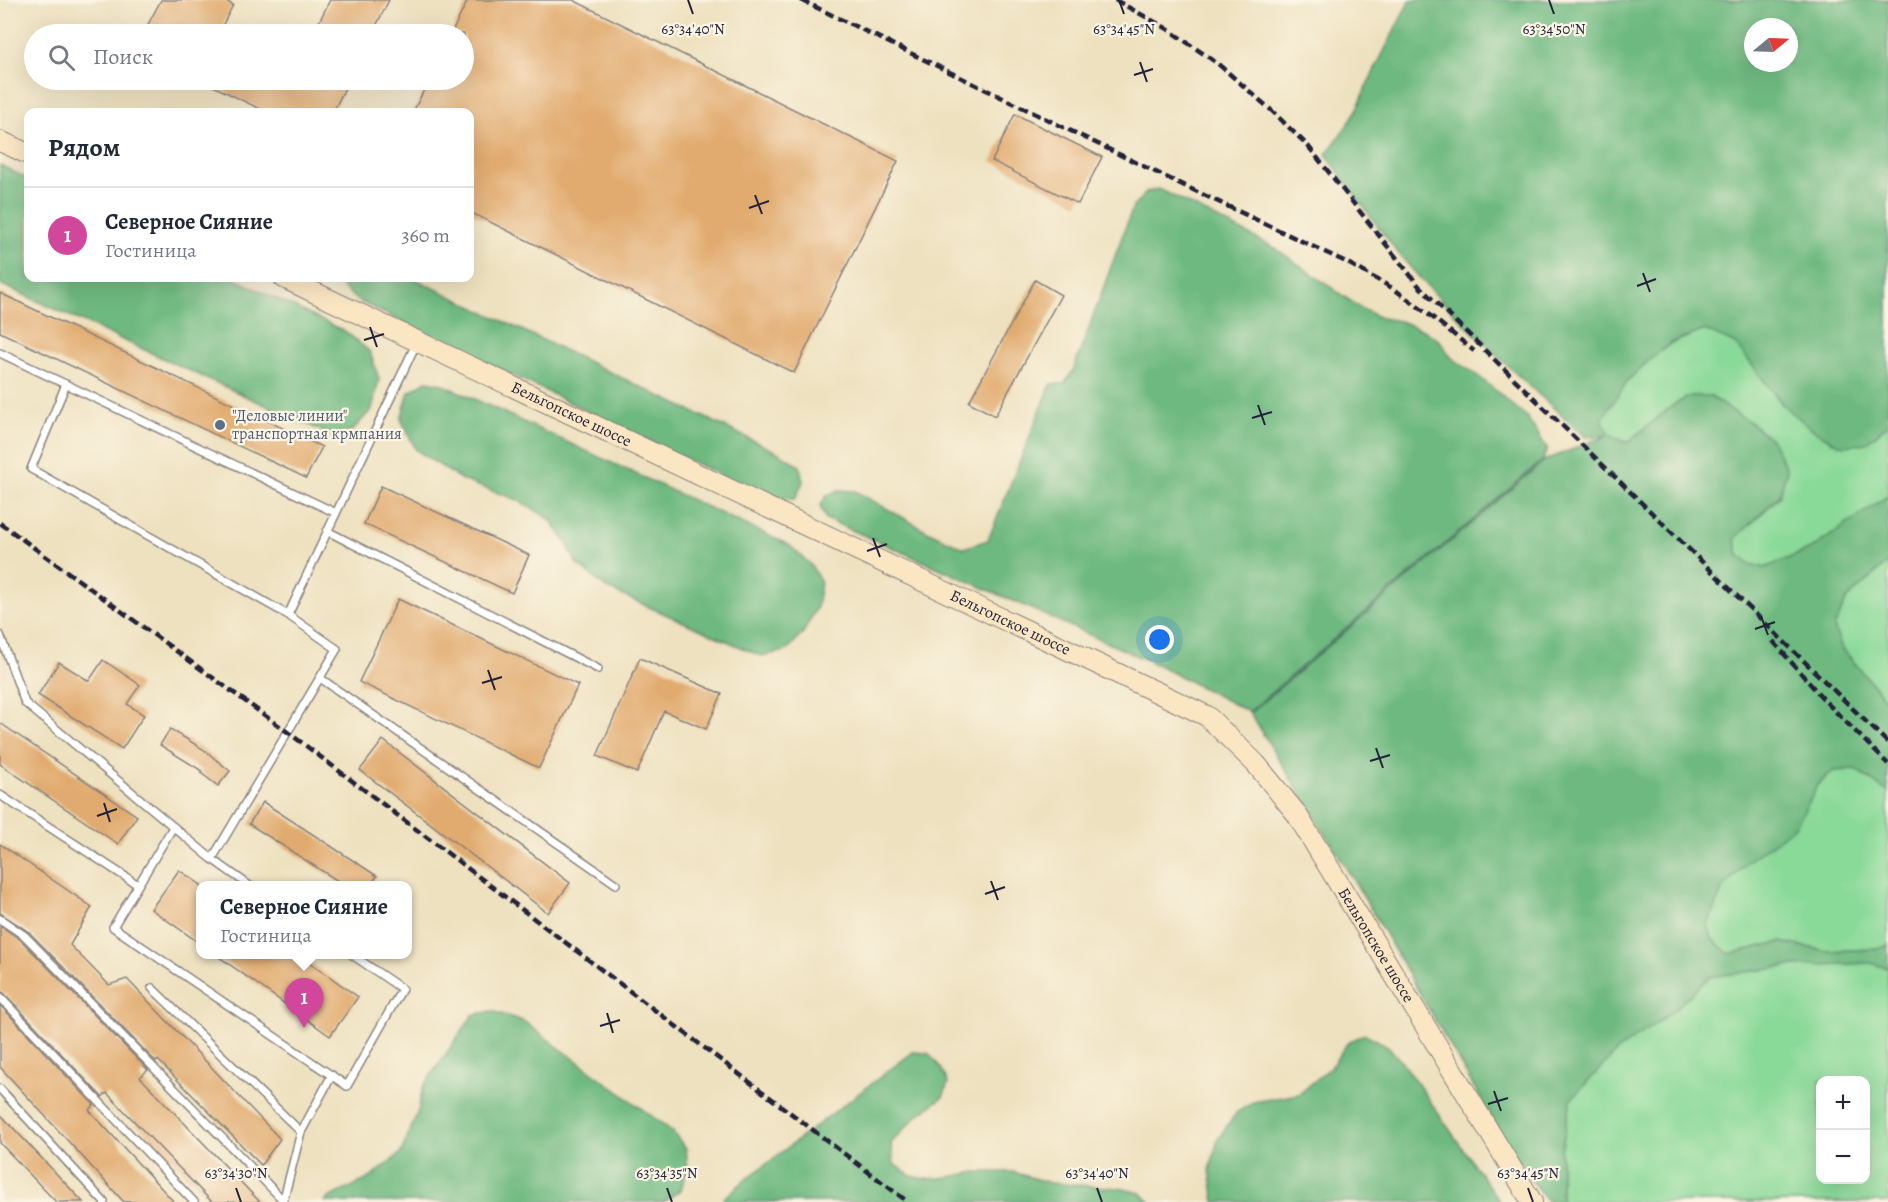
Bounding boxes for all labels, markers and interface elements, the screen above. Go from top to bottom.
north arrow [1744,18,1798,72]
text: 63°34'40"N [661,19,725,39]
text: 63°34'45"N [1093,19,1155,39]
text: 63°34'50"N [1522,19,1586,39]
search box [24,24,474,90]
icon: search [45,41,78,74]
text: Поиск [93,42,153,72]
text: Рядом [48,130,120,165]
text: Северное Сияние [105,207,273,237]
text: 1 [64,222,71,249]
text: 360 m [401,222,450,249]
text: Гостиница [105,237,197,264]
street label: Бельгопское шоссе [507,376,635,452]
place label: "Деловые линии" транспортная крмпания [232,405,402,445]
marker: "Деловые линии" транспортная крмпания [213,418,227,432]
street label: Бельгопское шоссе [946,585,1074,661]
your location [1145,625,1174,654]
popup [196,881,412,959]
street label: Бельгопское шоссе [1333,883,1420,1007]
text: Северное Сияние [220,892,388,922]
text: Гостиница [220,922,312,949]
pin: 1 [284,978,324,1028]
map controls [1816,1076,1870,1184]
button: + [1816,1076,1870,1130]
button: − [1816,1130,1870,1184]
text: 63°34'30"N [205,1163,268,1183]
text: 63°34'35"N [636,1163,698,1183]
text: 63°34'40"N [1065,1163,1129,1183]
text: 63°34'45"N [1497,1163,1559,1183]

